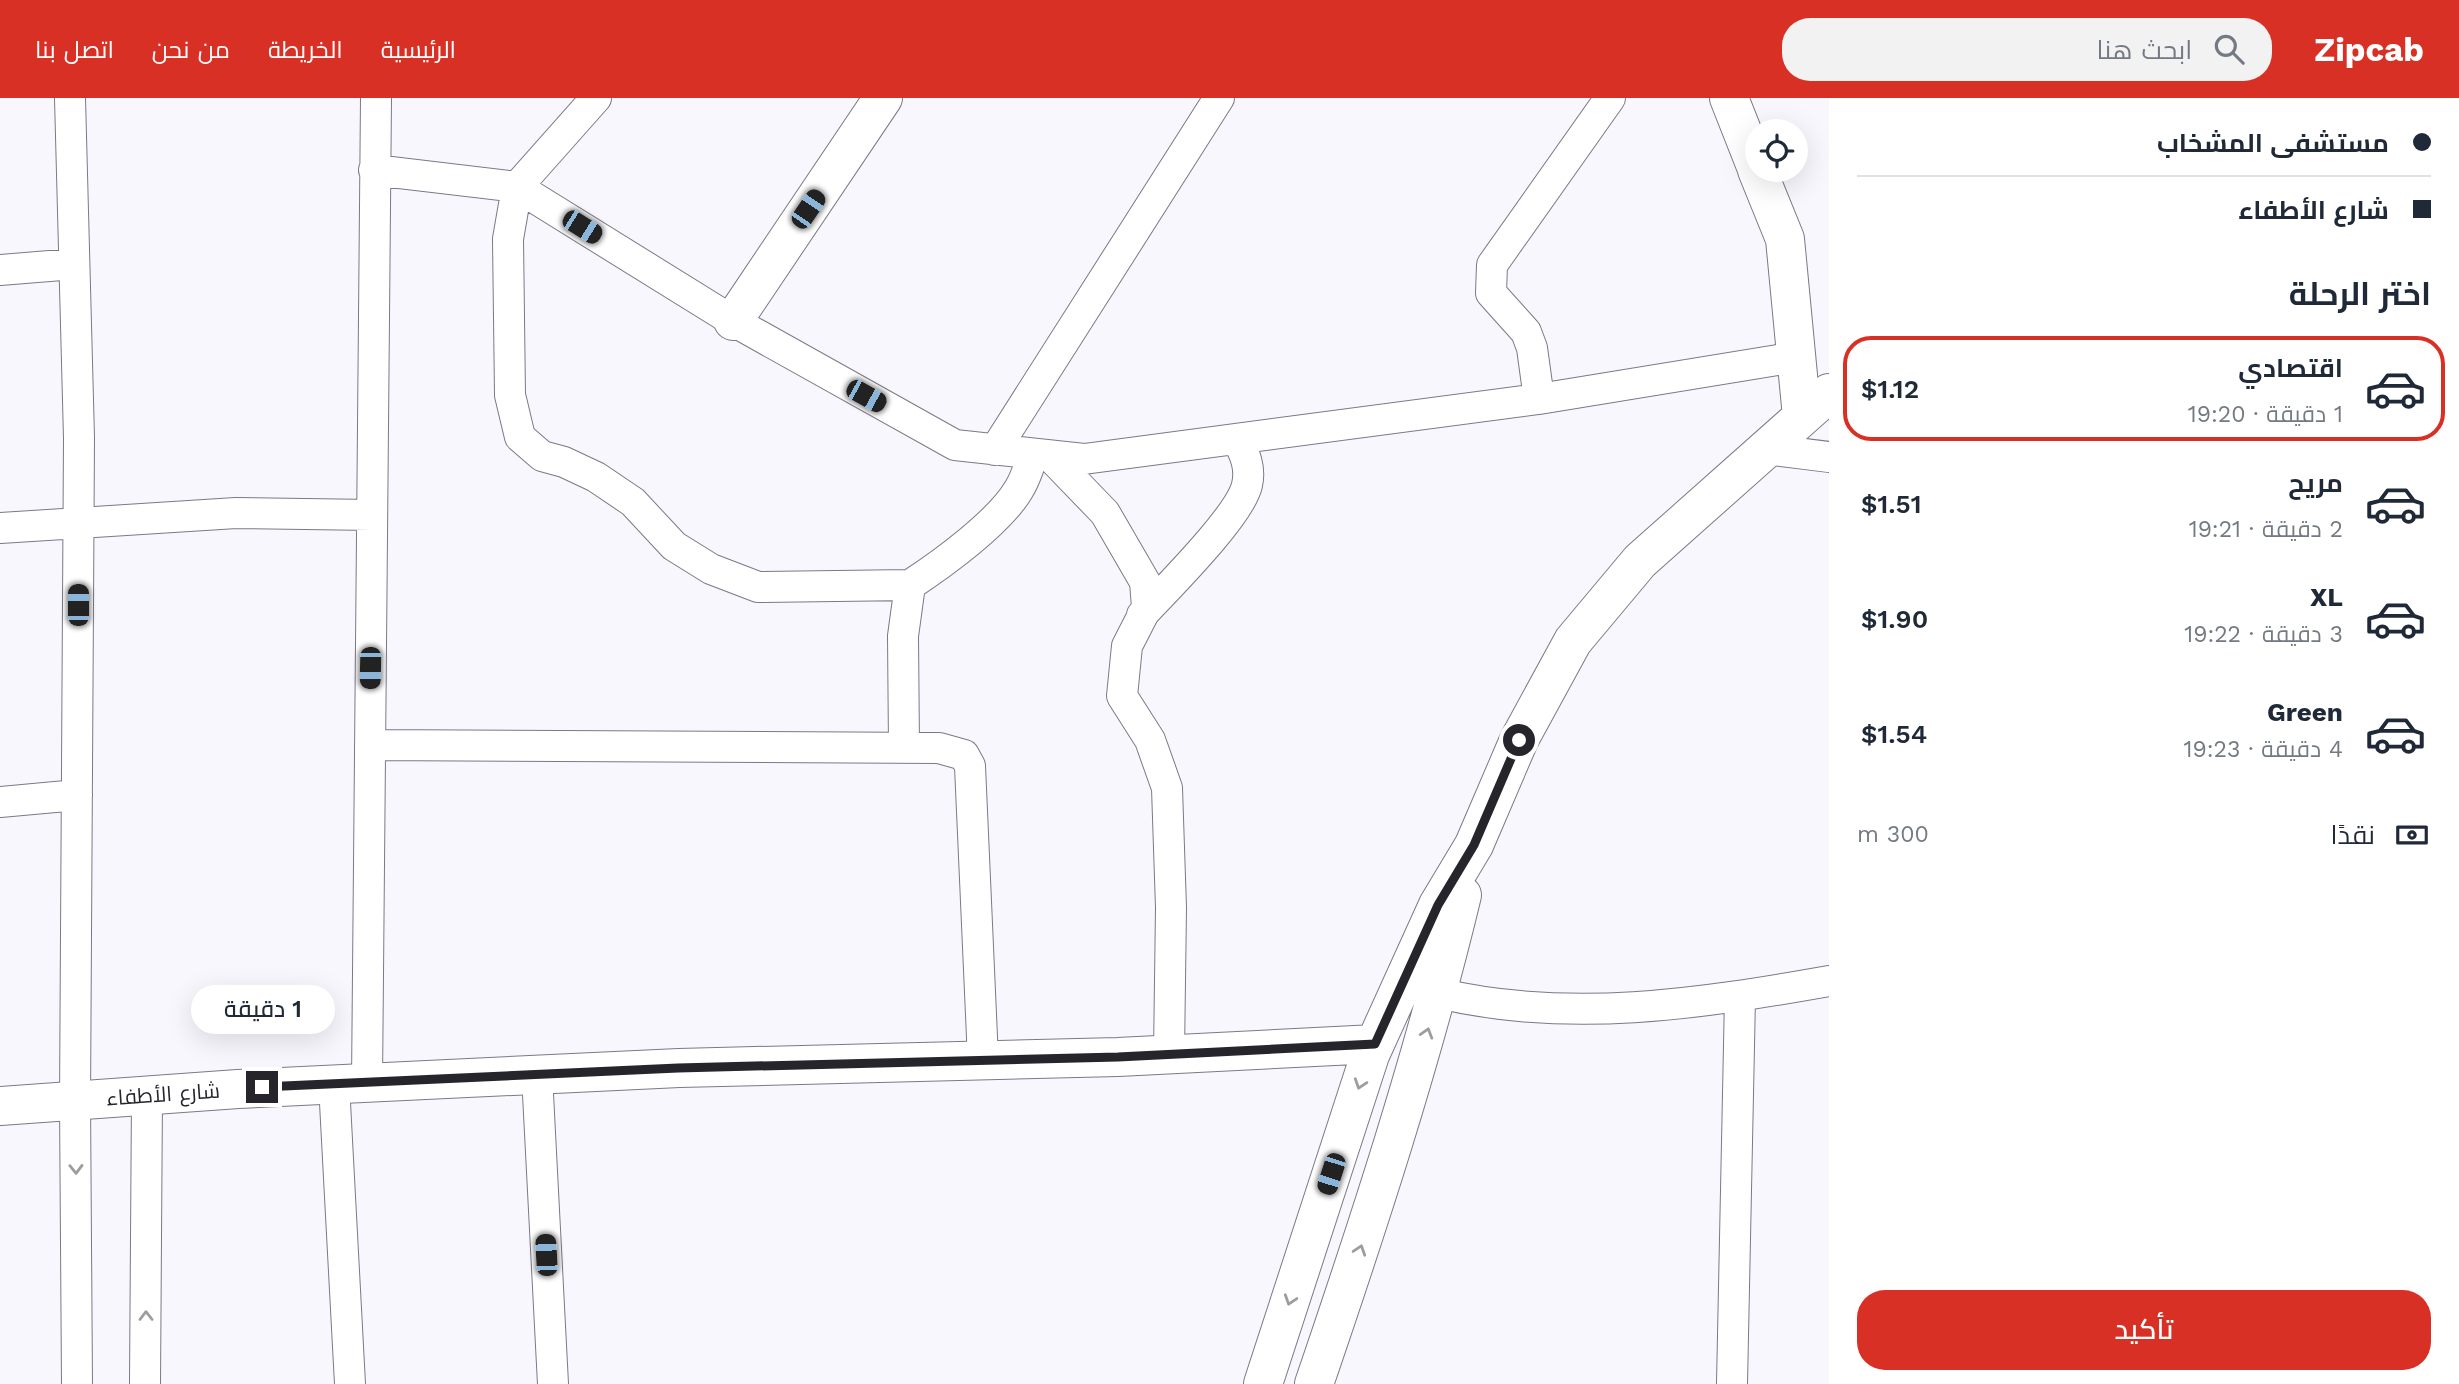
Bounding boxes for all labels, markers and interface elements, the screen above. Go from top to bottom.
search box [1782,18,2272,81]
icon: search [2210,30,2248,68]
text: Zipcab [2314,30,2424,69]
text: ابحث هنا [2097,35,2192,65]
text: اتصل بنا [35,36,114,64]
text: من نحن [152,36,230,64]
text: الخريطة [268,36,343,64]
text: الرئيسية [381,36,456,64]
map controls [1745,119,1808,182]
button: locate [1745,119,1808,182]
text: مستشفى المشخاب [2157,128,2389,158]
car [788,186,829,232]
text: شارع الأطفاء [2238,195,2389,225]
car [559,207,606,247]
text: اختر الرحلة [2289,275,2431,313]
text: اقتصادي [2238,353,2343,383]
icon: car [2364,357,2427,420]
text: $1.12 [1861,374,1919,404]
car [843,377,890,415]
text: 1 دقيقة · 19:20 [2188,401,2343,428]
text: مريح [2288,468,2343,498]
icon: car [2364,472,2427,535]
text: $1.51 [1861,489,1922,519]
text: 2 دقيقة · 19:21 [2189,516,2343,543]
text: XL [2310,582,2343,612]
car [68,584,89,626]
icon: car [2364,587,2427,650]
text: $1.90 [1861,604,1928,634]
text: 3 دقيقة · 19:22 [2184,621,2343,648]
car [360,647,381,689]
text: Green [2267,697,2343,727]
icon: car [2364,702,2427,765]
text: $1.54 [1861,719,1927,749]
route start [1503,724,1535,756]
text: 4 دقيقة · 19:23 [2184,736,2343,763]
icon: cash [2393,816,2431,854]
text: نقدًا [2331,820,2375,850]
text: 300 m [1857,821,1929,848]
callout: 1 دقيقة [190,986,334,1034]
text: 1 دقيقة [224,996,302,1023]
one-way arrow [1419,1027,1434,1039]
route end [246,1071,278,1103]
one-way arrow [1354,1077,1369,1089]
street label: شارع الأطفاء [105,1078,221,1112]
car [1315,1151,1348,1197]
one-way arrow [68,1164,84,1175]
car [535,1233,558,1277]
one-way arrow [1352,1244,1366,1257]
button: تأكيد [1857,1290,2431,1370]
one-way arrow [1284,1294,1299,1306]
one-way arrow [138,1310,154,1321]

